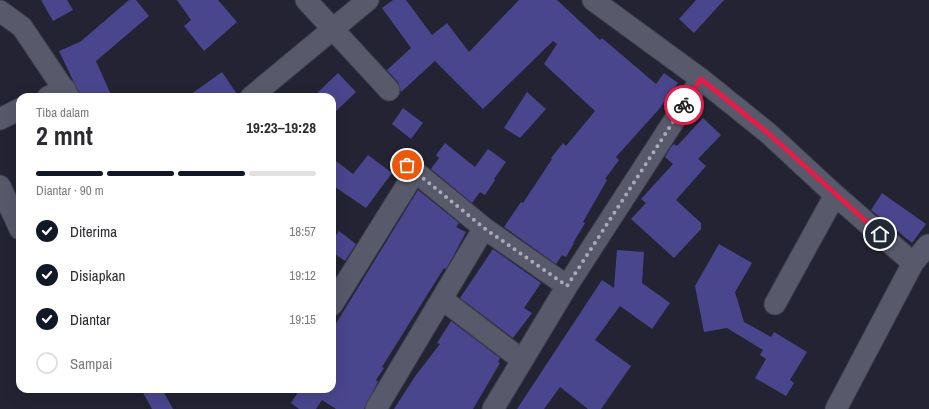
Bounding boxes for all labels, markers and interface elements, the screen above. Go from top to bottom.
courier [664,85,704,125]
icon: bike [673,94,695,116]
text: Tiba dalam [36,104,89,121]
text: 19:23–19:28 [246,117,316,138]
text: 2 mnt [36,118,93,153]
pin [390,148,424,182]
icon: bag [396,154,418,176]
text: Diantar · 90 m [36,182,104,199]
pin [863,217,897,251]
icon: check [36,220,58,242]
text: Diterima [70,221,117,242]
text: 18:57 [289,223,316,240]
icon: home [869,223,891,245]
icon: check [36,264,58,286]
text: Disiapkan [70,265,125,286]
text: 19:12 [289,267,316,284]
icon: check [36,308,58,330]
text: Diantar [70,309,110,330]
text: 19:15 [289,311,316,328]
text: Sampai [70,353,112,374]

